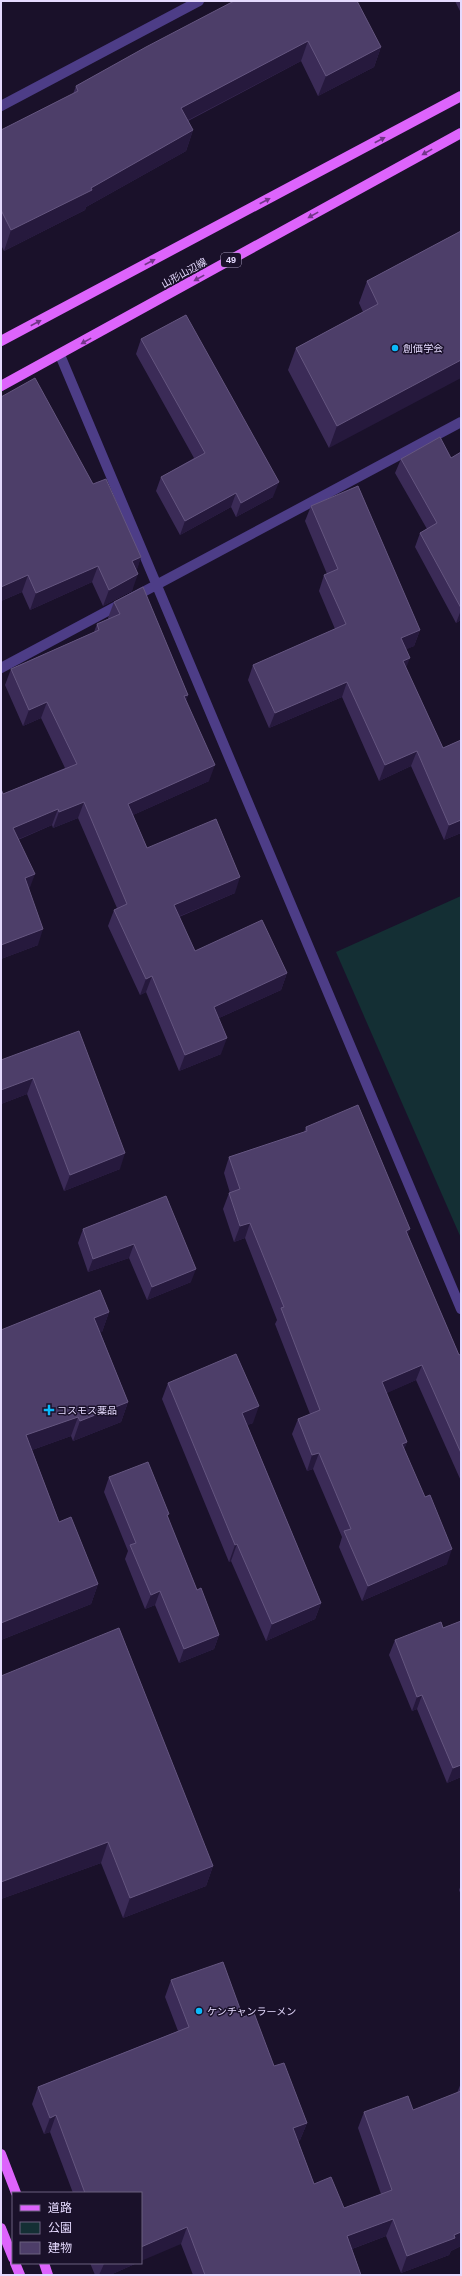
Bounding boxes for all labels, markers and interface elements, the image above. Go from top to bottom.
one-way arrow [374,136,386,143]
one-way arrow [421,149,433,156]
one-way arrow [259,198,271,204]
one-way arrow [307,212,319,219]
road number: 49 [221,253,241,267]
street label: 山形山辺線 [159,256,209,290]
one-way arrow [144,259,156,265]
one-way arrow [193,275,205,281]
one-way arrow [30,320,41,326]
one-way arrow [80,338,91,344]
marker: 創価学会 [390,343,400,353]
place label: 創価学会 [403,343,443,354]
marker: コスモス薬品 [44,1405,54,1415]
place label: コスモス薬品 [57,1405,117,1416]
marker: ケンチャンラーメン [194,2006,204,2016]
place label: ケンチャンラーメン [207,2006,296,2017]
legend [12,2192,142,2264]
text: 道路 [48,2201,72,2215]
text: 公園 [48,2221,72,2235]
text: 建物 [48,2241,72,2255]

